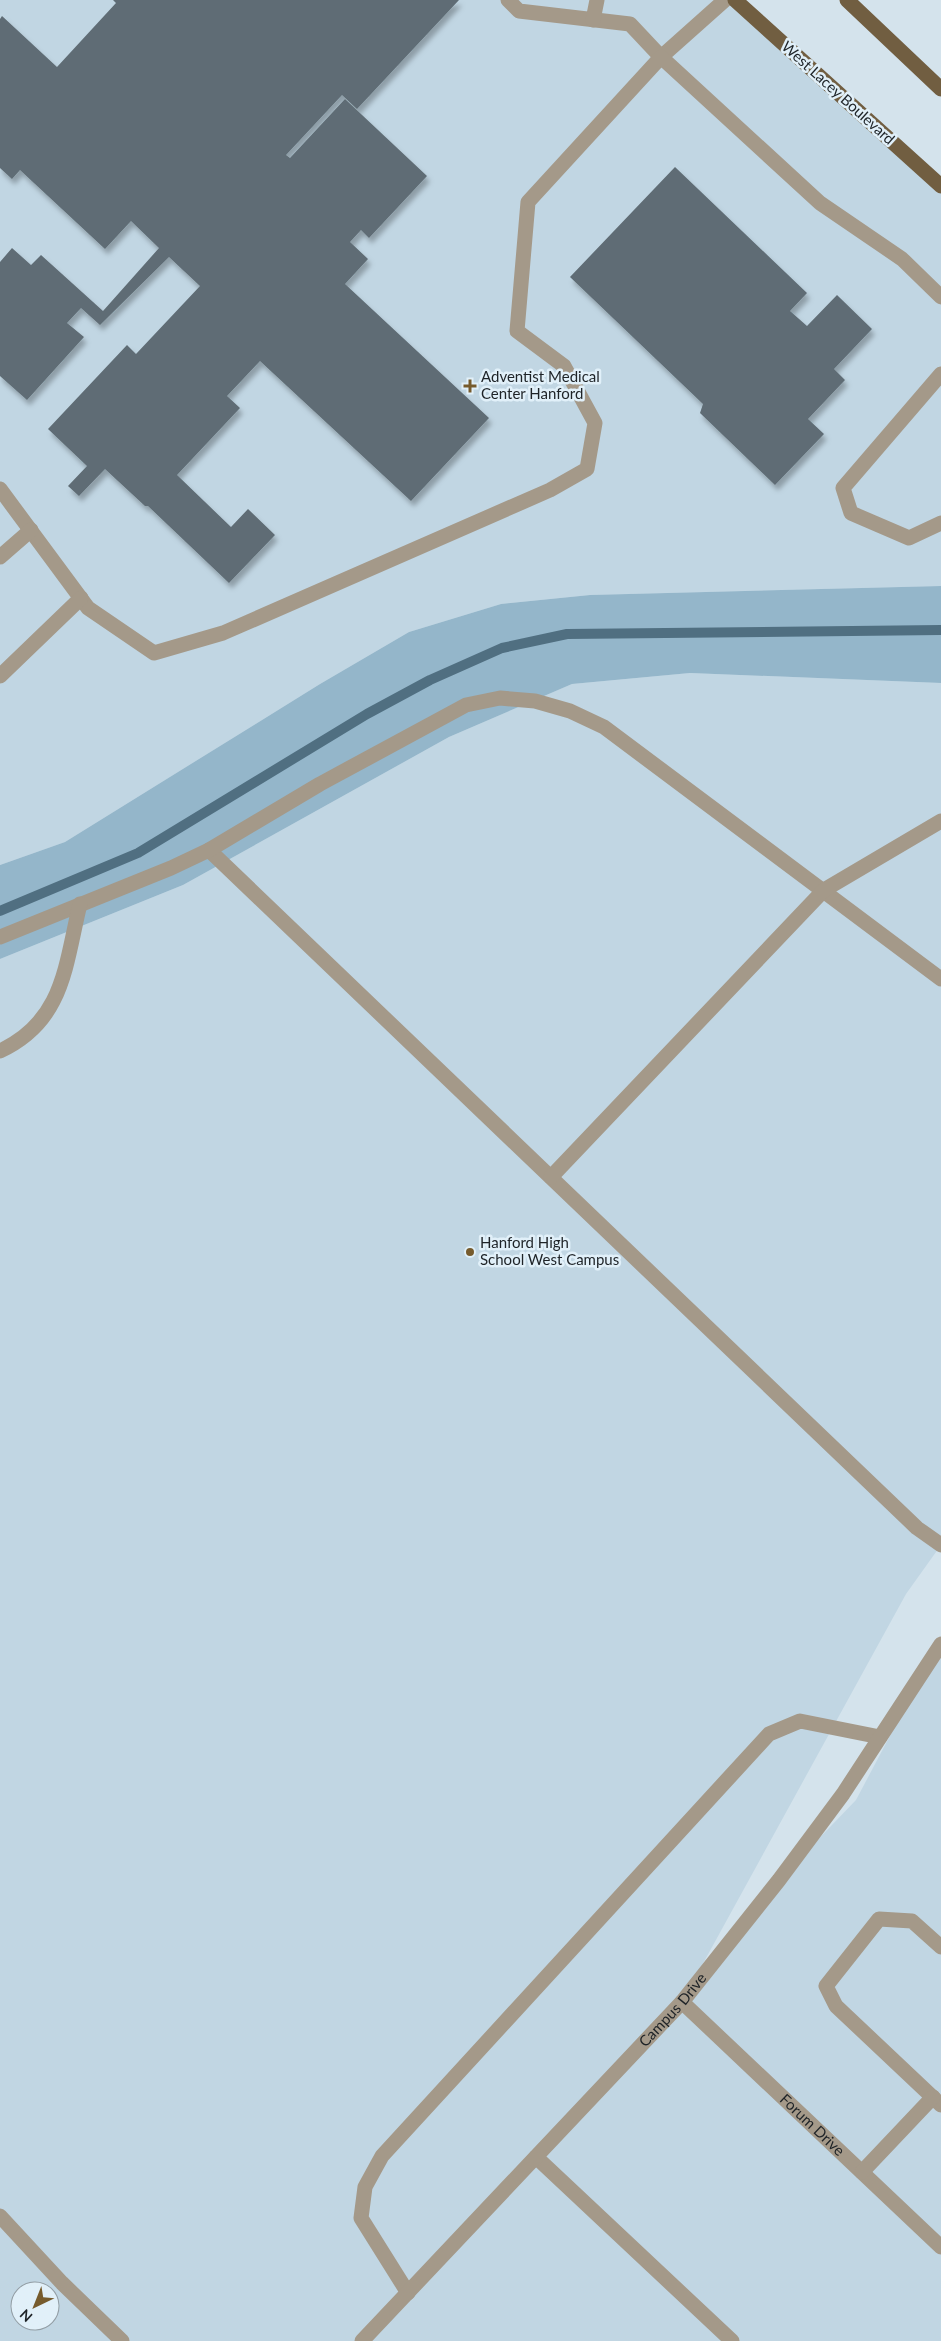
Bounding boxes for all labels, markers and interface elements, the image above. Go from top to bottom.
street label: West Lacey Boulevard [778,37,899,148]
place label: Adventist Medical Center Hanford [481,367,600,402]
marker: Adventist Medical Center Hanford [463,379,477,393]
place label: Hanford High School West Campus [480,1233,619,1268]
marker: Hanford High School West Campus [464,1246,476,1258]
street label: Campus Drive [635,1969,710,2050]
street label: Forum Drive [777,2090,849,2159]
north arrow [10,2281,60,2331]
text: N [16,2306,36,2326]

